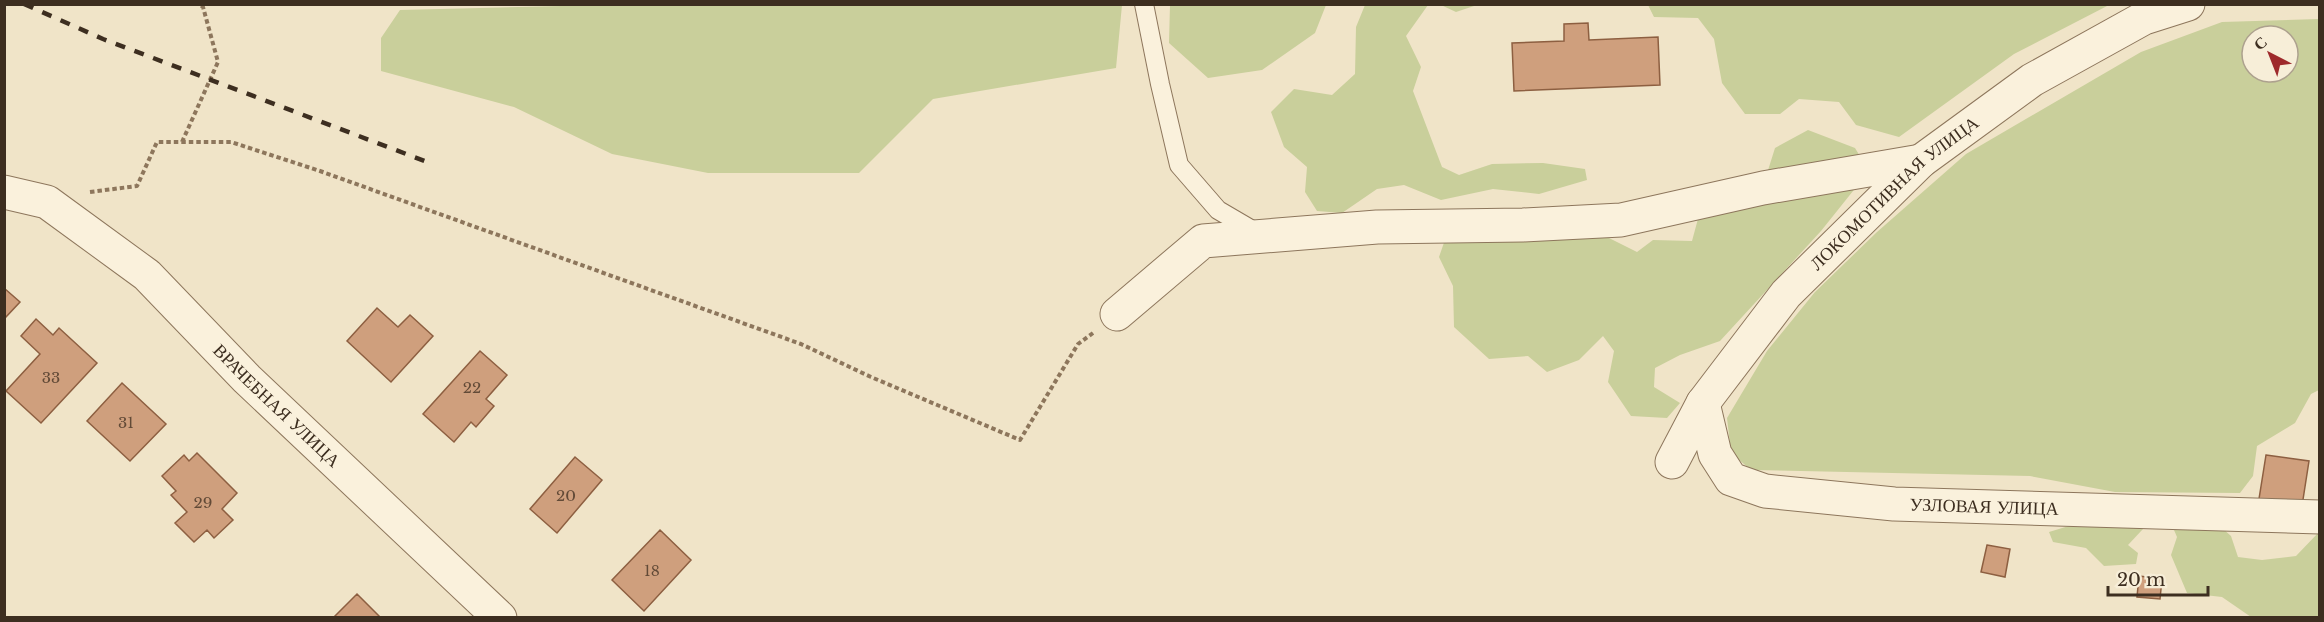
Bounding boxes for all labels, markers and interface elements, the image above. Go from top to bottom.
north arrow [2240,24,2300,84]
text: С [2249,32,2271,54]
street label: ЛОКОМОТИВНАЯ УЛИЦА [1806,112,1983,275]
street label: ВРАЧЕБНАЯ УЛИЦА [208,339,345,472]
house number: 33 [42,368,60,387]
house number: 22 [463,378,481,397]
house number: 31 [118,413,134,432]
house number: 20 [556,486,576,505]
house number: 29 [194,493,212,512]
street label: УЗЛОВАЯ УЛИЦА [1909,493,2059,520]
scale bar [2108,559,2208,597]
house number: 18 [644,561,660,580]
text: 20 m [2117,569,2165,591]

